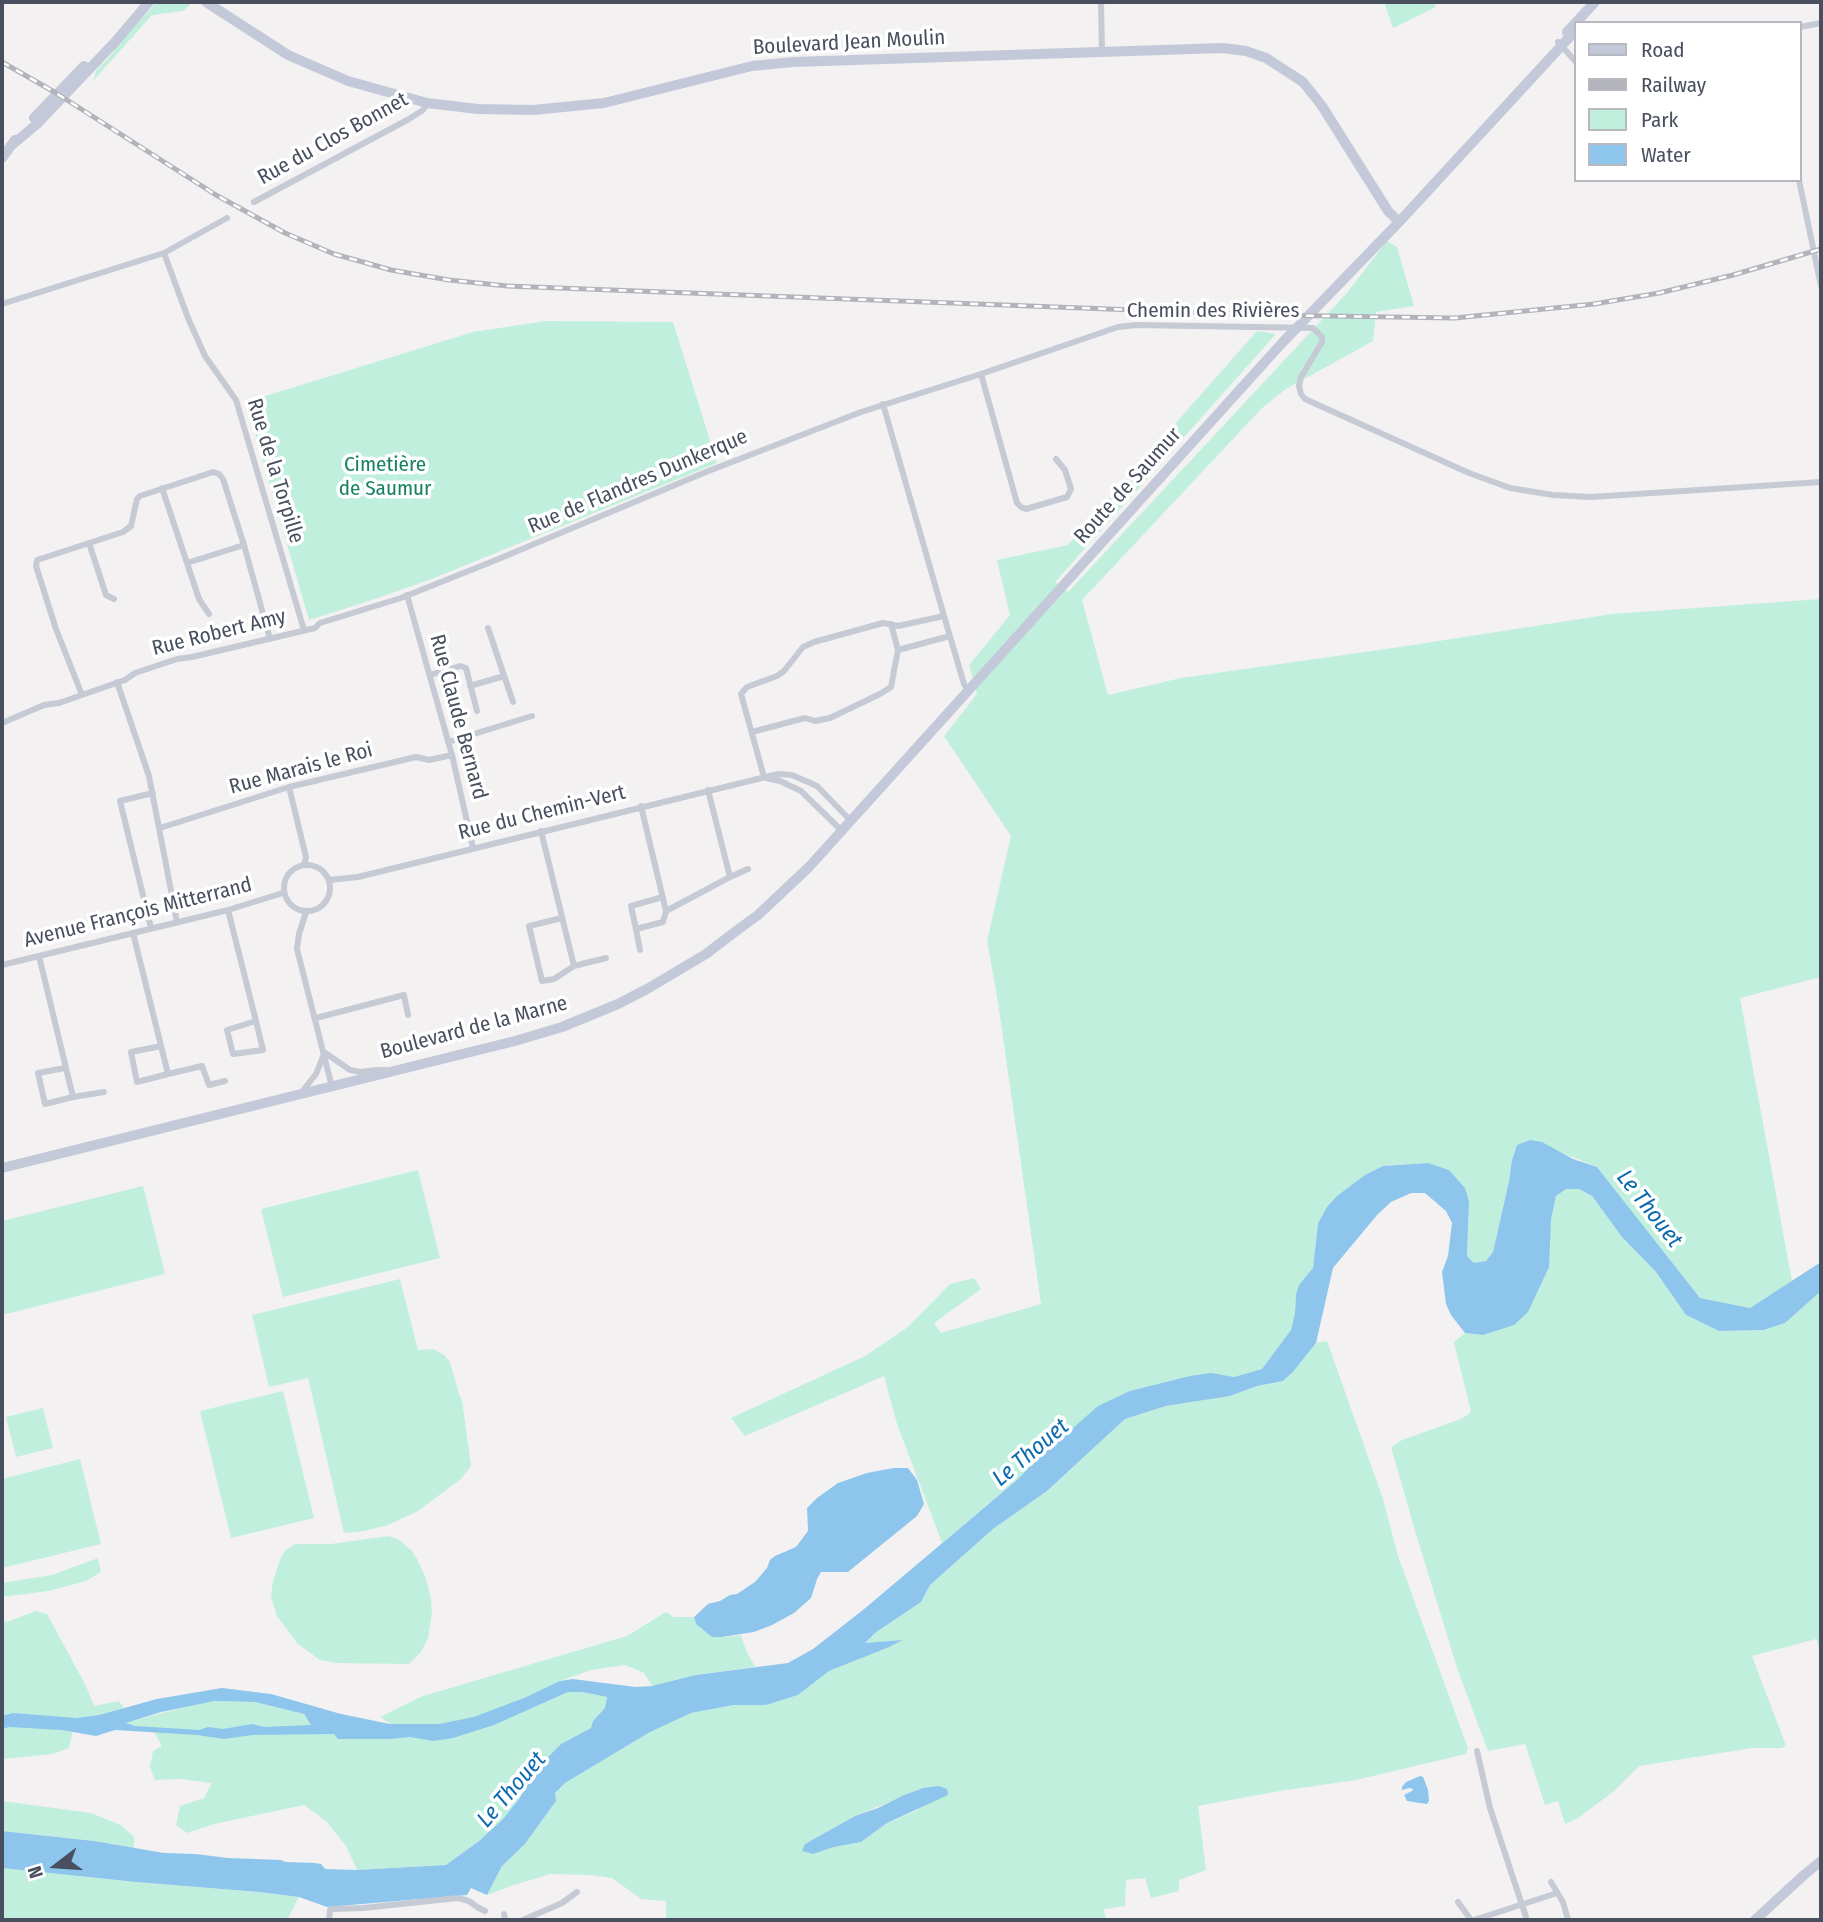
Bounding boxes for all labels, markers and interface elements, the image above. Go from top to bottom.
legend [1574,21,1802,182]
street label: Boulevard Jean Moulin [752,25,946,61]
text: Road [1641,37,1685,63]
text: Railway [1641,72,1706,98]
street label: Rue du Clos Bonnet [254,87,412,191]
text: Park [1641,107,1678,133]
text: Water [1641,142,1691,168]
street label: Chemin des Rivières [1127,298,1299,324]
street label: Rue de la Torpille [241,396,309,546]
street label: Route de Saumur [1069,423,1187,549]
street label: Rue de Flandres Dunkerque [524,424,752,540]
park label: Cimetière de Saumur [339,452,431,502]
street label: Rue Robert Amy [149,604,289,662]
street label: Rue Claude Bernard [424,632,492,802]
street label: Rue Marais le Roi [227,738,375,800]
street label: Rue du Chemin-Vert [456,780,628,846]
street label: Avenue François Mitterrand [21,872,255,954]
street label: Boulevard de la Marne [378,991,570,1065]
water label: Le Thouet [1610,1165,1688,1253]
water label: Le Thouet [987,1413,1075,1493]
water label: Le Thouet [472,1747,552,1833]
north arrow [21,1831,91,1901]
text: N [23,1863,48,1881]

